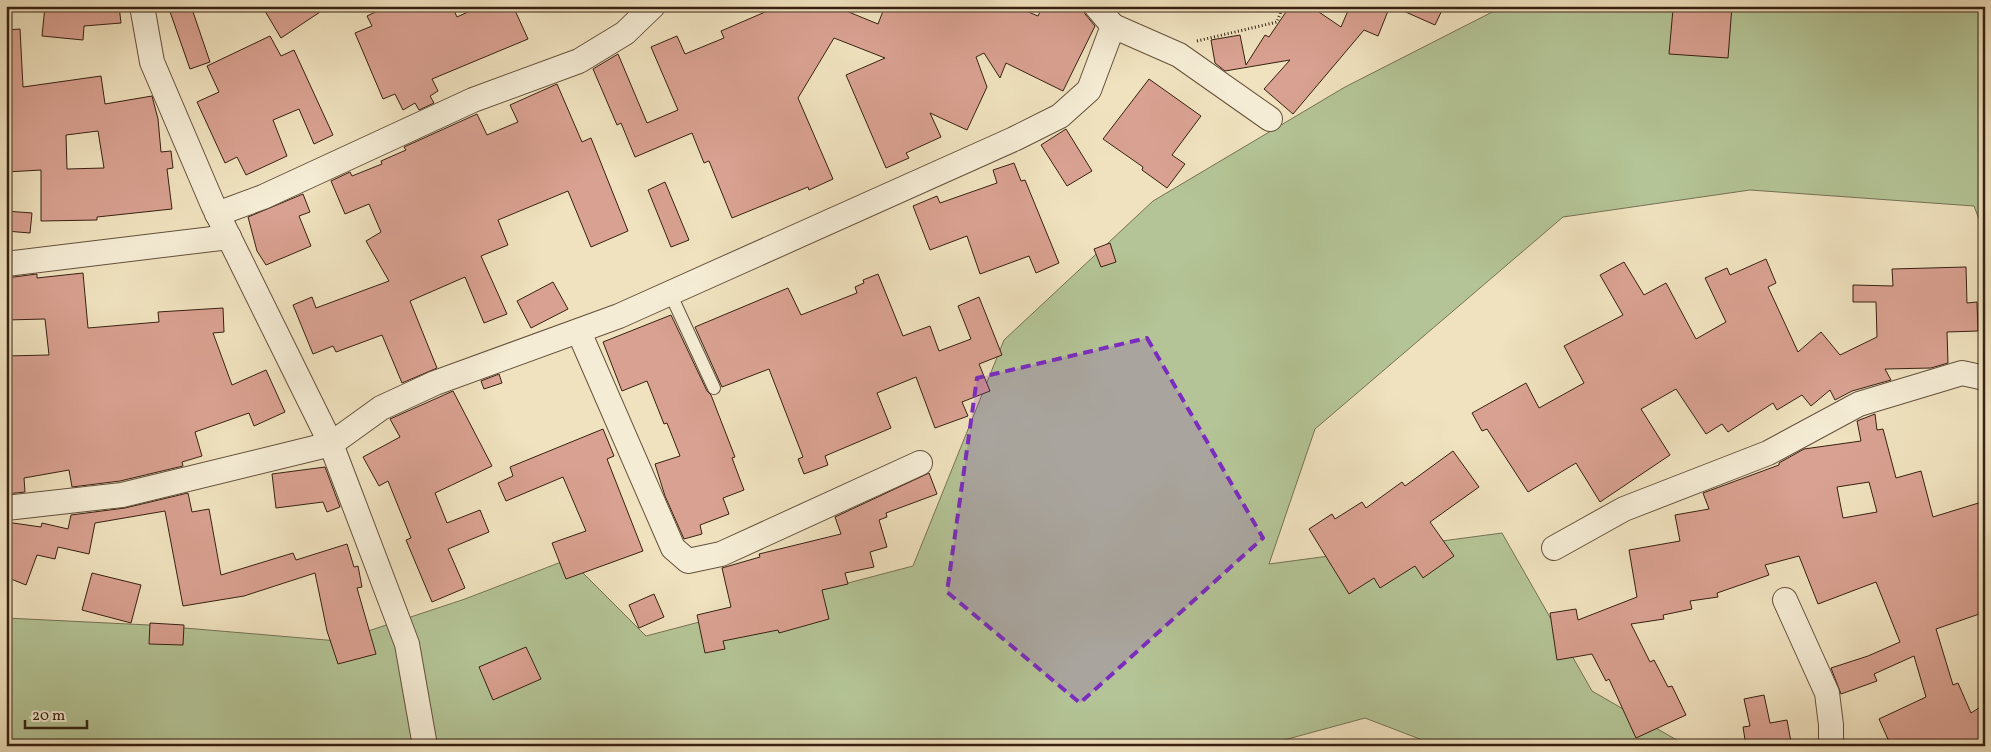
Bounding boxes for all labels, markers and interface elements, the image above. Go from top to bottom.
scale bar [25,697,88,729]
text: 20 m [32,706,65,727]

